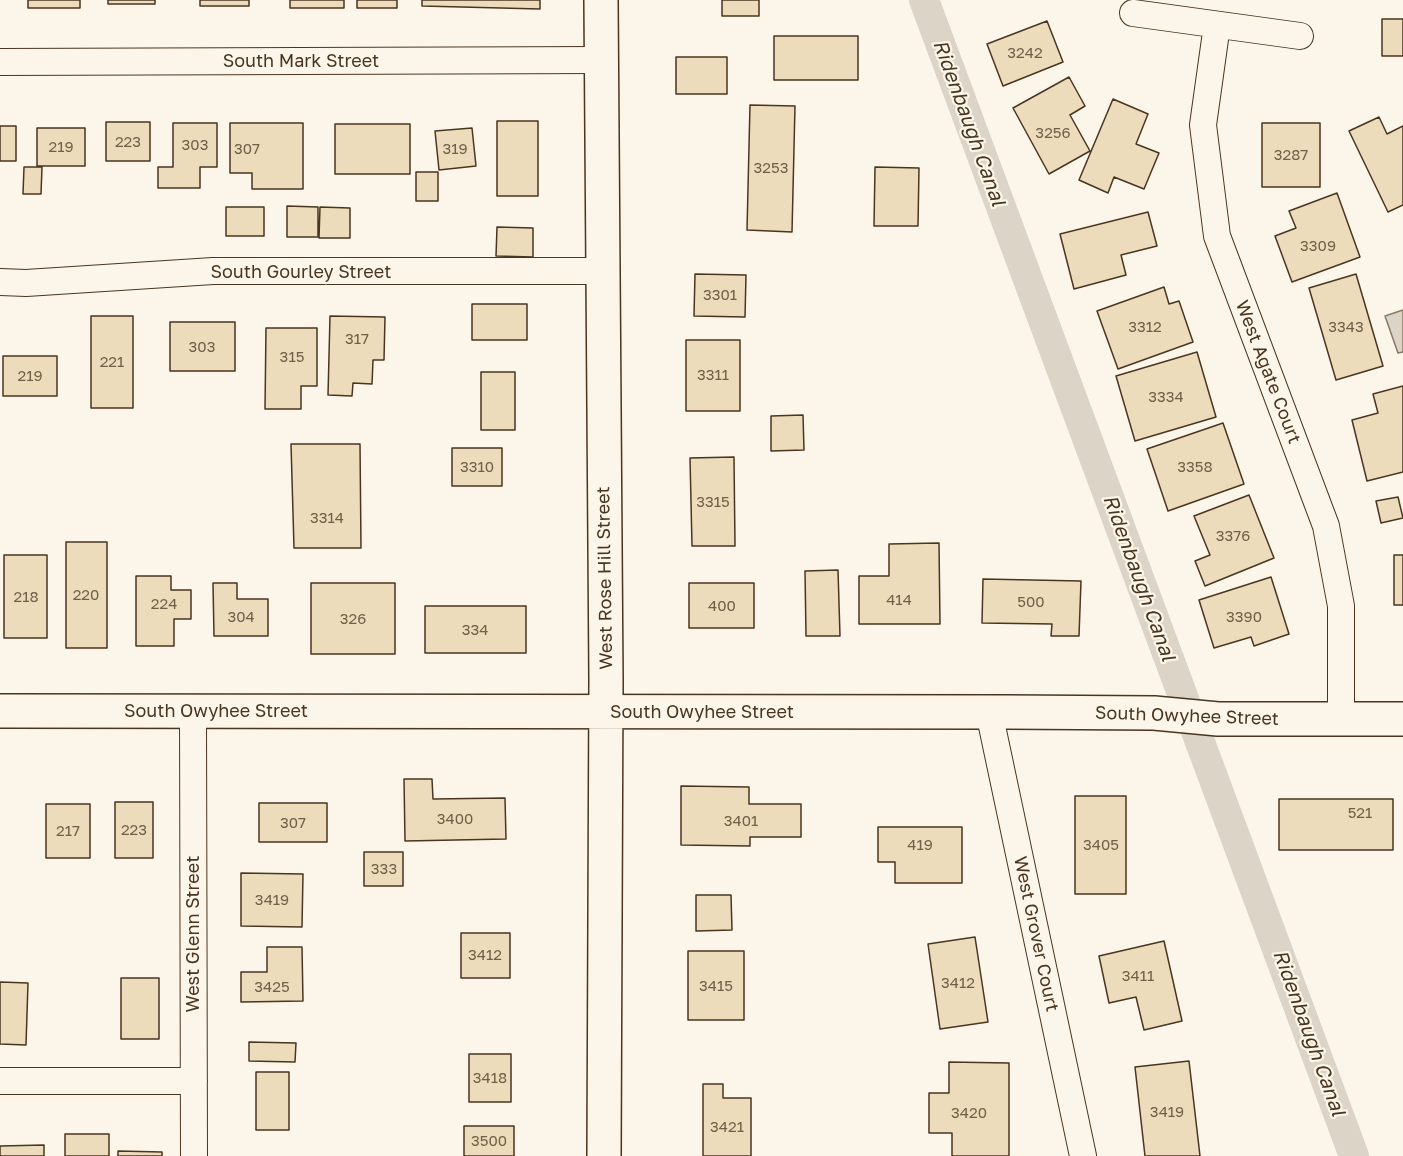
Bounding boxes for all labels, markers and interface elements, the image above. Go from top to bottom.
water label: Ridenbaugh Canal [928,37,1010,209]
house number: 3242 [1007,44,1043,62]
street label: South Mark Street [223,50,379,72]
house number: 3256 [1035,124,1071,142]
house number: 223 [115,133,141,151]
house number: 303 [182,136,208,154]
house number: 219 [48,138,74,156]
house number: 307 [234,140,260,158]
house number: 319 [442,140,468,158]
house number: 3287 [1274,146,1308,164]
house number: 3253 [754,159,788,177]
house number: 3309 [1300,237,1336,255]
street label: South Gourley Street [211,261,391,283]
house number: 3301 [703,286,737,304]
street label: West Agate Court [1231,297,1305,447]
house number: 3312 [1128,318,1162,336]
house number: 3343 [1328,318,1364,336]
house number: 317 [345,330,369,348]
house number: 303 [189,338,215,356]
house number: 315 [280,348,304,366]
house number: 221 [100,353,124,371]
house number: 3311 [697,366,729,384]
house number: 219 [17,367,43,385]
house number: 3334 [1148,388,1184,406]
house number: 3310 [460,458,494,476]
house number: 3358 [1177,458,1213,476]
street label: West Rose Hill Street [593,486,617,670]
water label: Ridenbaugh Canal [1098,492,1180,664]
house number: 3315 [696,493,730,511]
house number: 3314 [310,509,344,527]
house number: 3376 [1216,527,1250,545]
house number: 220 [73,586,99,604]
house number: 218 [13,588,39,606]
house number: 414 [886,591,912,609]
house number: 500 [1017,593,1045,611]
house number: 224 [151,595,177,613]
house number: 400 [708,597,736,615]
house number: 304 [227,608,255,626]
house number: 3390 [1226,608,1262,626]
house number: 326 [340,610,366,628]
house number: 334 [462,621,488,639]
street label: South Owyhee Street [124,700,308,722]
street label: South Owyhee Street [610,701,794,723]
street label: South Owyhee Street [1095,702,1279,730]
house number: 521 [1348,804,1372,822]
house number: 3400 [437,810,473,828]
house number: 3401 [724,812,758,830]
house number: 307 [280,814,306,832]
house number: 223 [121,821,147,839]
house number: 217 [56,822,80,840]
house number: 419 [907,836,933,854]
house number: 3405 [1083,836,1119,854]
street label: West Grover Court [1009,854,1063,1014]
street label: West Glenn Street [182,856,204,1012]
house number: 333 [371,860,397,878]
house number: 3419 [255,891,289,909]
house number: 3412 [468,946,502,964]
water label: Ridenbaugh Canal [1268,947,1350,1119]
house number: 3411 [1122,967,1154,985]
house number: 3412 [941,974,975,992]
house number: 3415 [699,977,733,995]
house number: 3425 [254,978,290,996]
house number: 3418 [473,1069,507,1087]
house number: 3419 [1150,1103,1184,1121]
house number: 3420 [951,1104,987,1122]
house number: 3421 [710,1118,744,1136]
house number: 3500 [471,1132,507,1150]

